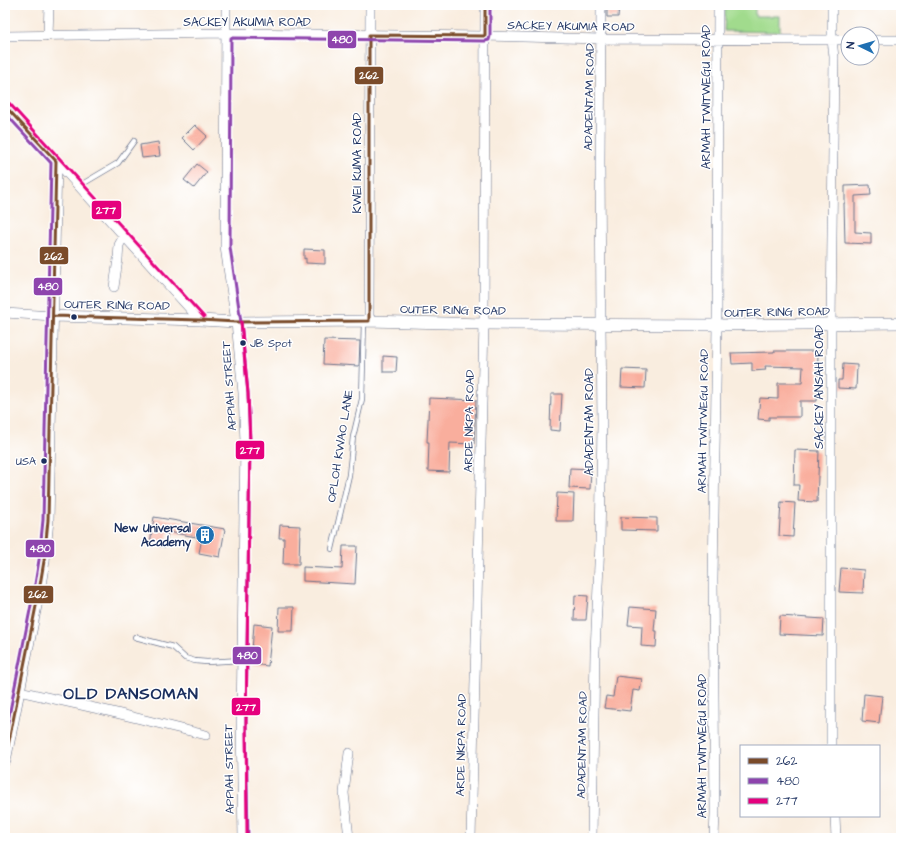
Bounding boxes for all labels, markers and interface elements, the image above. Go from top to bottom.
street label: SACKEY AKUMIA ROAD [183,14,311,31]
street label: SACKEY AKUMIA ROAD [507,17,635,36]
street label: ARMAH TWITWEGU ROAD [698,25,715,169]
north arrow [840,26,880,66]
line badge: 480 [327,30,357,49]
text: 480 [331,32,353,47]
text: N [843,41,858,49]
street label: ADADENTAM ROAD [580,43,599,151]
line badge: 262 [354,66,384,85]
text: 262 [358,68,379,83]
street label: KWEI KUMA ROAD [349,112,366,213]
line badge: 277 [91,200,122,220]
text: 277 [95,203,116,218]
line badge: 262 [39,246,69,265]
text: 262 [43,249,64,264]
line badge: 480 [33,277,63,296]
text: 480 [37,279,59,294]
street label: OUTER RING ROAD [64,296,170,315]
street label: OUTER RING ROAD [400,301,506,320]
street label: OUTER RING ROAD [724,303,830,322]
unlabelled marker [69,312,79,322]
street label: SACKEY ANSAH ROAD [811,325,828,449]
place label: JB Spot [250,336,292,351]
marker: JB Spot [238,338,248,348]
street label: APPIAH STREET [218,340,241,431]
street label: ARMAH TWITWEGU ROAD [694,349,713,493]
street label: ADADENTAM ROAD [581,368,598,476]
street label: ARDE NKPA ROAD [460,369,479,473]
street label: OPLOH KWAO LANE [323,389,358,504]
line badge: 277 [235,440,265,460]
text: 277 [239,443,260,458]
place label: USA [16,454,36,469]
marker: USA [39,456,49,466]
place label: New Universal Academy [115,520,191,552]
building icon: New Universal Academy [194,524,216,546]
line badge: 480 [25,539,55,558]
text: 480 [29,541,51,556]
line badge: 262 [23,585,54,604]
text: 262 [27,587,48,602]
line badge: 480 [232,646,262,665]
text: 480 [236,648,258,663]
street label: ARMAH TWITWEGU ROAD [694,674,711,818]
district label: OLD DANSOMAN [63,683,199,705]
street label: ADADENTAM ROAD [573,691,592,799]
street label: ARDE NKPA ROAD [452,693,471,797]
line badge: 277 [231,697,261,716]
text: 277 [235,700,256,715]
street label: APPIAH STREET [220,723,239,814]
legend [740,745,880,817]
text: 262 [776,753,797,770]
text: 480 [776,773,800,790]
text: 277 [776,793,798,810]

